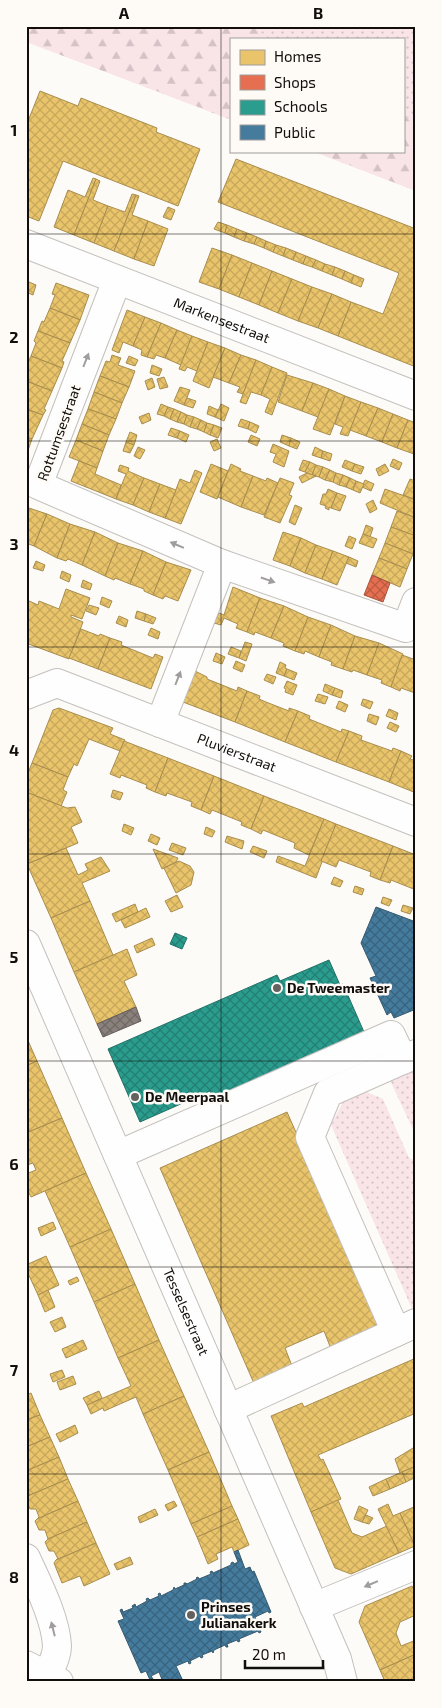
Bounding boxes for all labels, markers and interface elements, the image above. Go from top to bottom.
text: A [119,3,130,22]
text: B [313,3,323,22]
legend [230,38,404,152]
text: Homes [274,47,321,65]
text: Shops [274,73,316,91]
text: Schools [274,97,328,115]
text: 1 [11,120,17,139]
text: Public [274,123,315,141]
street label: Markensestraat [171,293,272,346]
text: 2 [9,327,19,346]
one-way arrow [82,352,90,367]
street label: Rottumsestraat [33,383,84,483]
text: 3 [9,534,19,553]
one-way arrow [170,540,184,548]
one-way arrow [261,576,276,584]
one-way arrow [174,671,182,685]
street label: Pluvierstraat [195,729,279,775]
text: 4 [9,740,19,759]
text: 5 [10,947,19,966]
place label: De Tweemaster [287,979,390,996]
marker: De Tweemaster [271,982,283,994]
place label: De Meerpaal [145,1088,229,1105]
marker: De Meerpaal [129,1091,141,1103]
text: 6 [9,1154,19,1173]
street label: Tesselsestraat [160,1265,213,1358]
text: 7 [10,1360,19,1379]
text: 8 [9,1567,19,1586]
one-way arrow [364,1580,378,1588]
place label: Prinses Julianakerk [201,1598,277,1631]
marker: Prinses Julianakerk [185,1609,197,1621]
one-way arrow [49,1622,57,1637]
scale bar [245,1638,322,1670]
text: 20 m [252,1645,286,1663]

